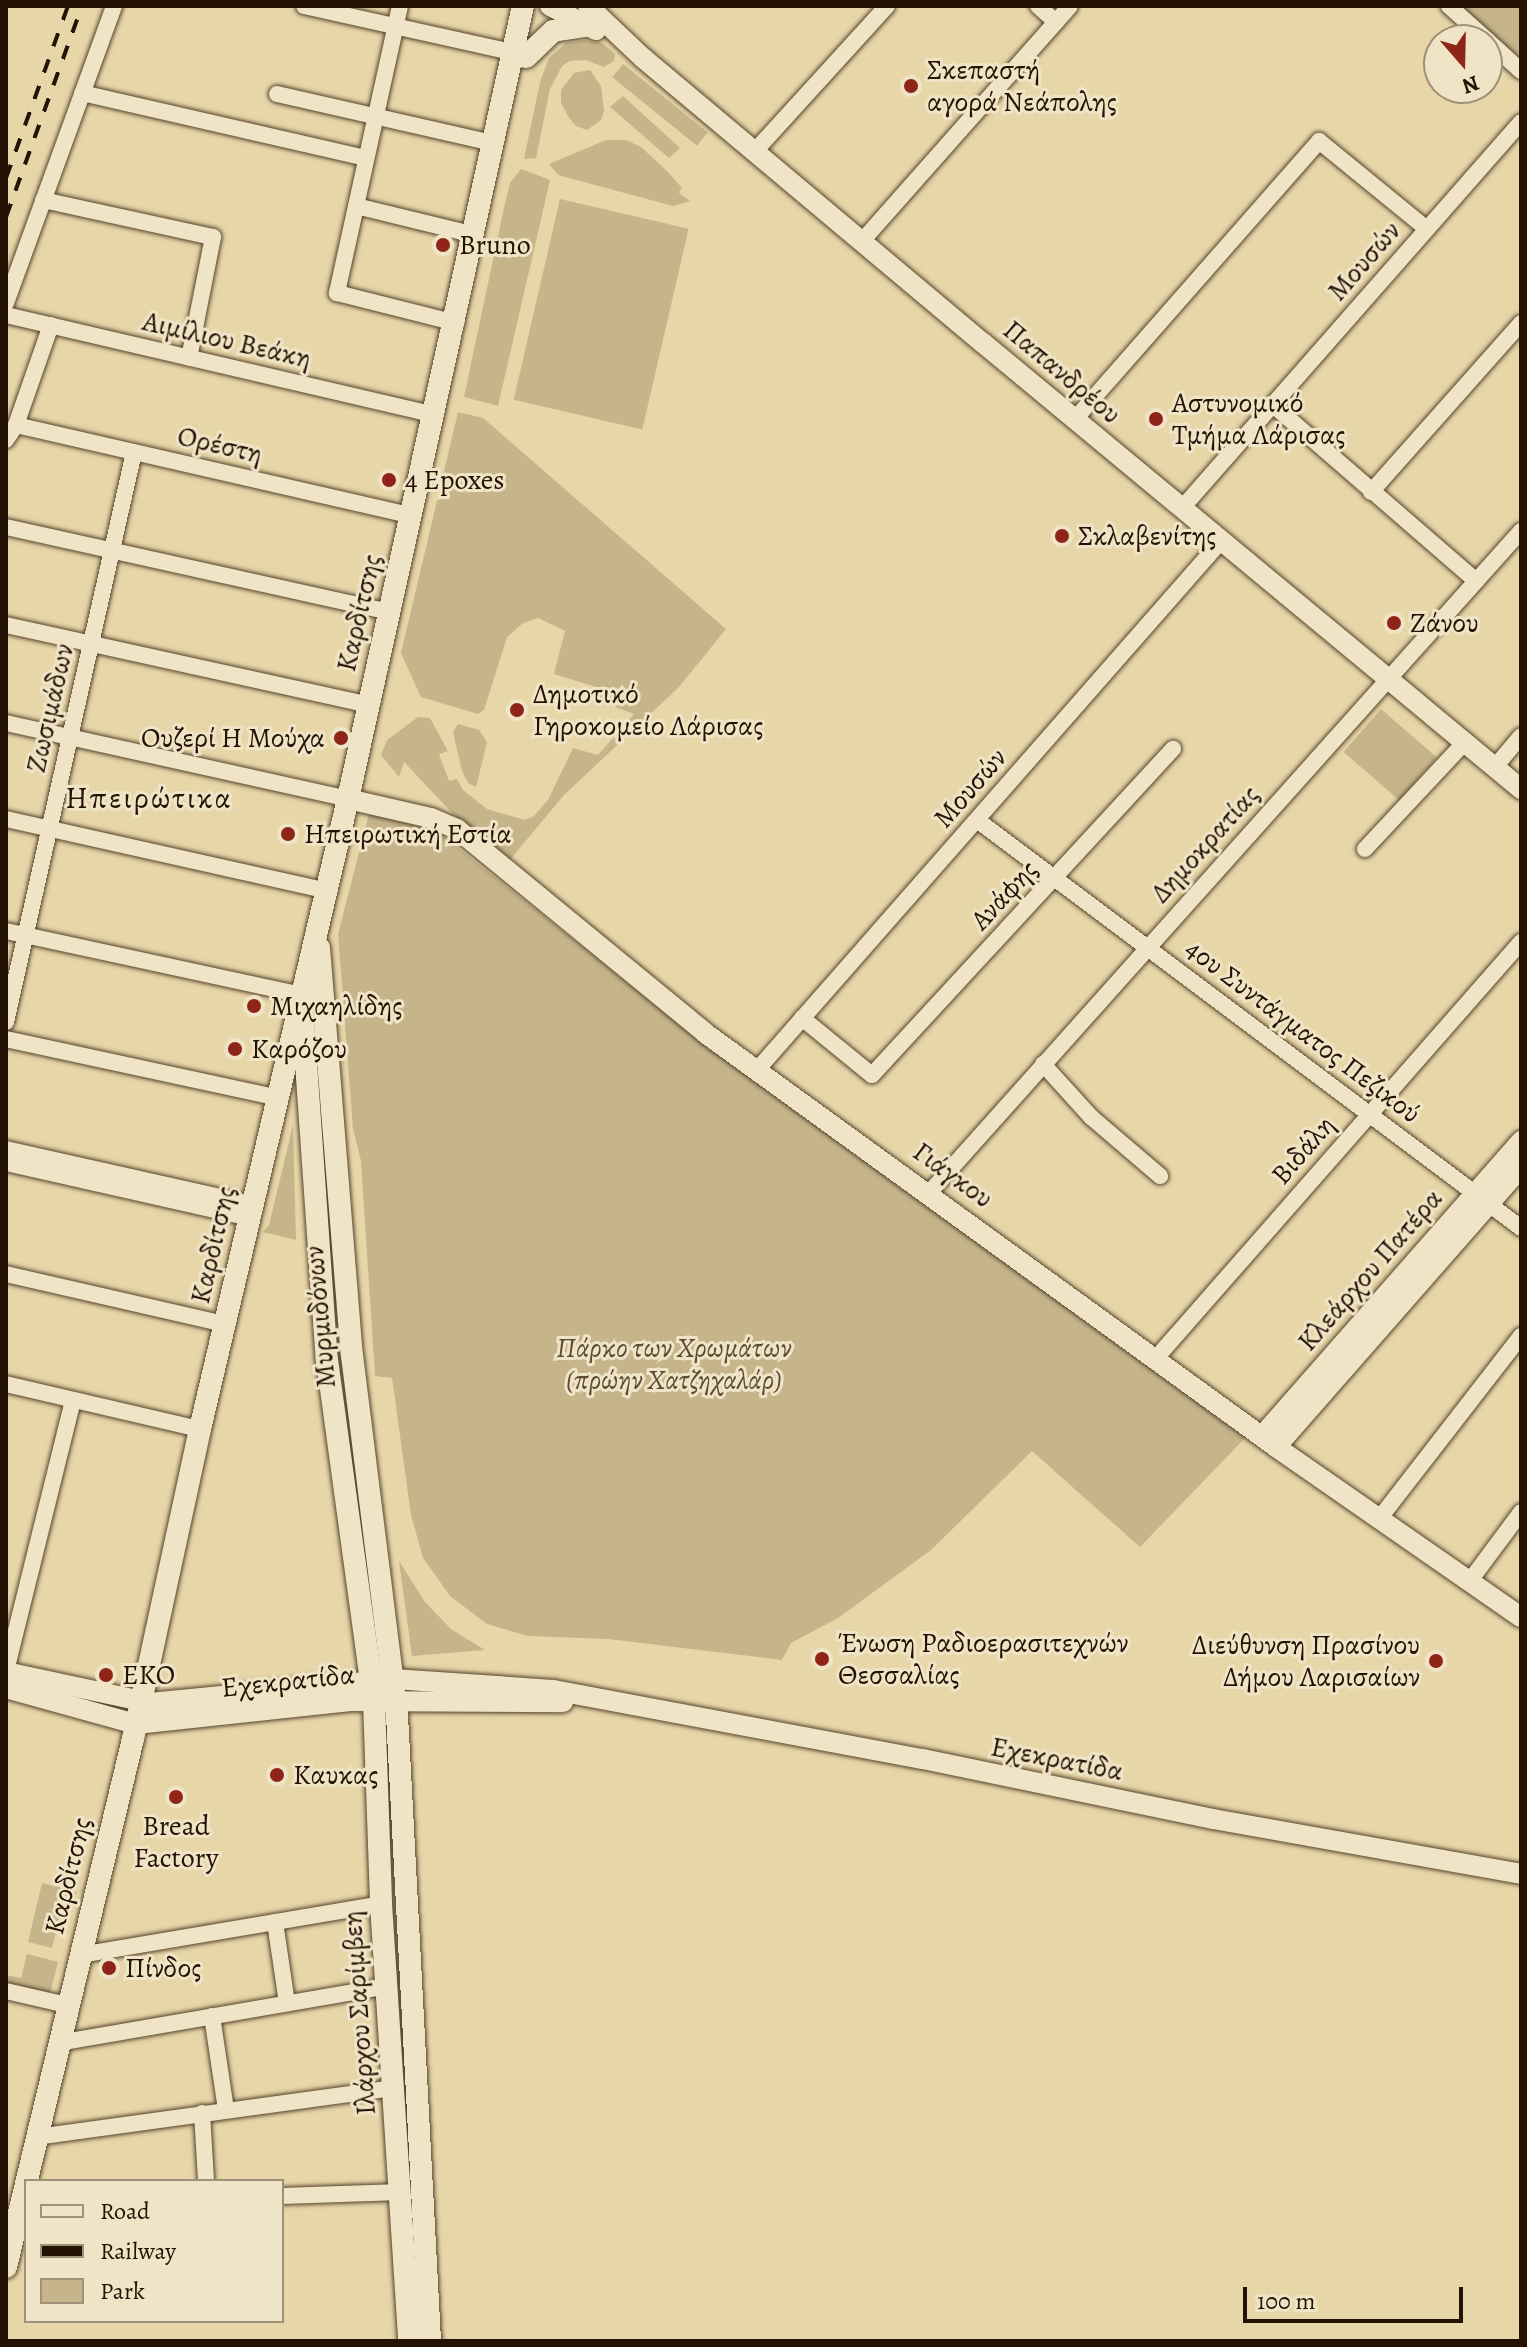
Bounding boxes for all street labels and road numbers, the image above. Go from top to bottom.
street label: Μουσών [1320,214,1408,308]
street label: Αιμίλιου Βεάκη [140,304,314,376]
street label: Παπανδρέου [996,313,1128,431]
street label: Ορέστη [174,419,266,471]
street label: Καρδίτσης [329,551,389,675]
street label: Ζωσιμάδων [19,640,81,776]
street label: Μουσών [926,741,1014,835]
street label: Δημοκρατίας [1144,778,1266,910]
street label: Ανάφης [963,853,1045,937]
street label: 4ου Συντάγματος Πεζικού [1179,932,1427,1130]
street label: Βιδάλη [1264,1109,1342,1191]
street label: Γιάγκου [906,1135,1000,1215]
street label: Κλεάρχου Πατέρα [1290,1182,1450,1358]
street label: Καρδίτσης [183,1183,243,1307]
street label: Μυρμιδόνων [297,1245,343,1389]
street label: Εχεκρατίδα [220,1657,356,1705]
street label: Εχεκρατίδα [988,1730,1126,1788]
street label: Καρδίτσης [37,1814,99,1938]
street label: Ιλάρχου Σαρίμβεη [335,1910,383,2116]

